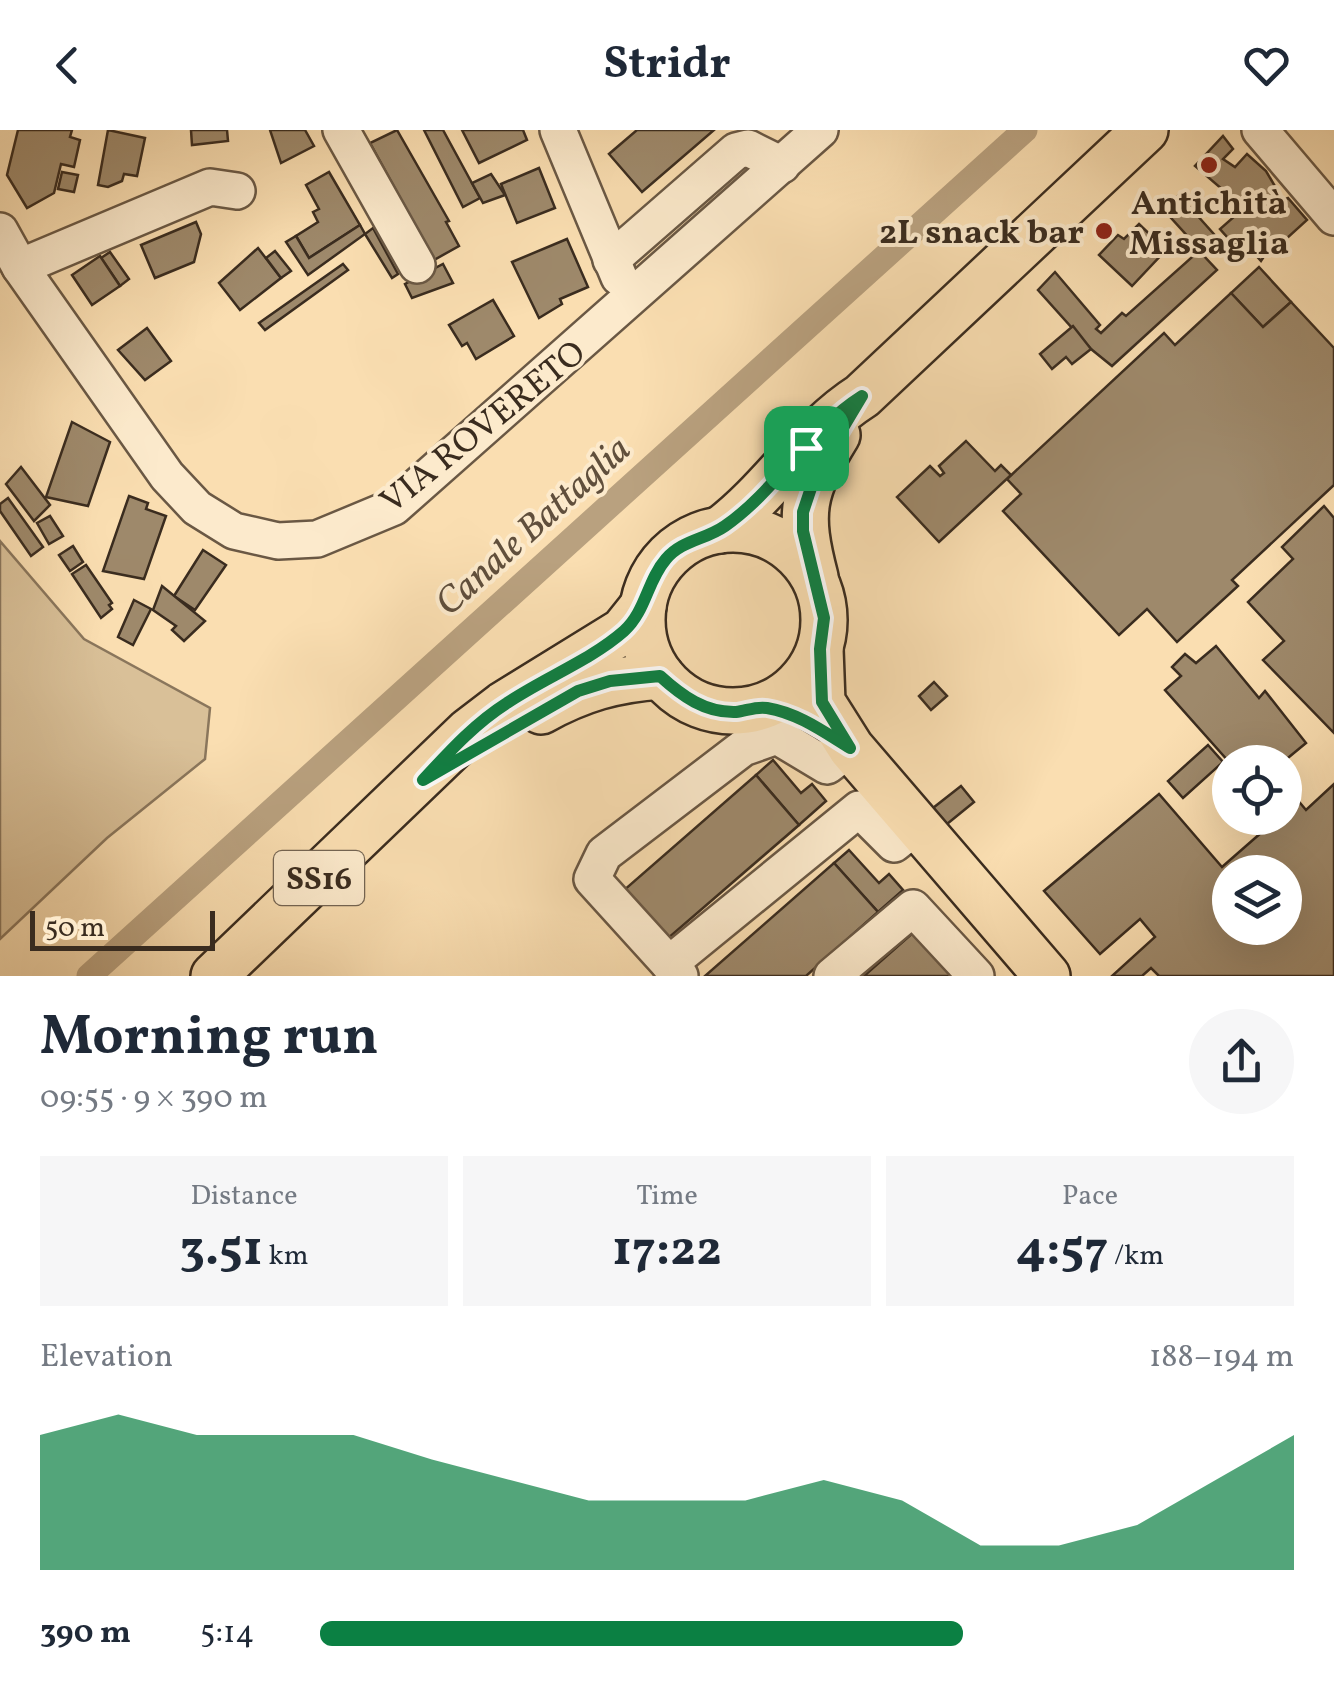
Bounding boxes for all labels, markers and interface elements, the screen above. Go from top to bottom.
text: Stridr [603,34,731,97]
icon: back [40,38,95,93]
icon: heart [1239,38,1294,93]
marker: Antichità Missaglia [1198,154,1220,176]
place label: Antichità Missaglia [1129,181,1289,269]
place label: 2L snack bar [879,210,1084,258]
marker: 2L snack bar [1093,220,1115,242]
street label: VIA ROVERETO [371,330,597,526]
pin [764,406,849,491]
icon: arrive [779,421,834,476]
water label: Canale Battaglia [425,425,644,630]
map controls [1212,745,1302,945]
button: locate [1212,745,1302,835]
road number: SS16 [274,851,364,905]
button: layers [1212,855,1302,945]
scale bar [30,906,215,950]
text: 50 m [45,909,105,948]
text: Morning run [40,1001,379,1077]
button: share [1189,1009,1294,1114]
text: 09:55 · 9 × 390 m [40,1077,268,1121]
text: Distance [190,1177,298,1216]
text: Time [636,1177,698,1216]
text: Pace [1062,1177,1118,1216]
text: 3.51 [179,1216,263,1286]
text: 17:22 [612,1216,722,1286]
text: 4:57 [1016,1216,1108,1286]
text: km [263,1237,309,1276]
text: /km [1108,1237,1164,1276]
text: Elevation [40,1336,173,1380]
text: 188–194 m [1149,1336,1294,1380]
text: 390 m [40,1612,131,1656]
text: 5:14 [200,1612,254,1656]

